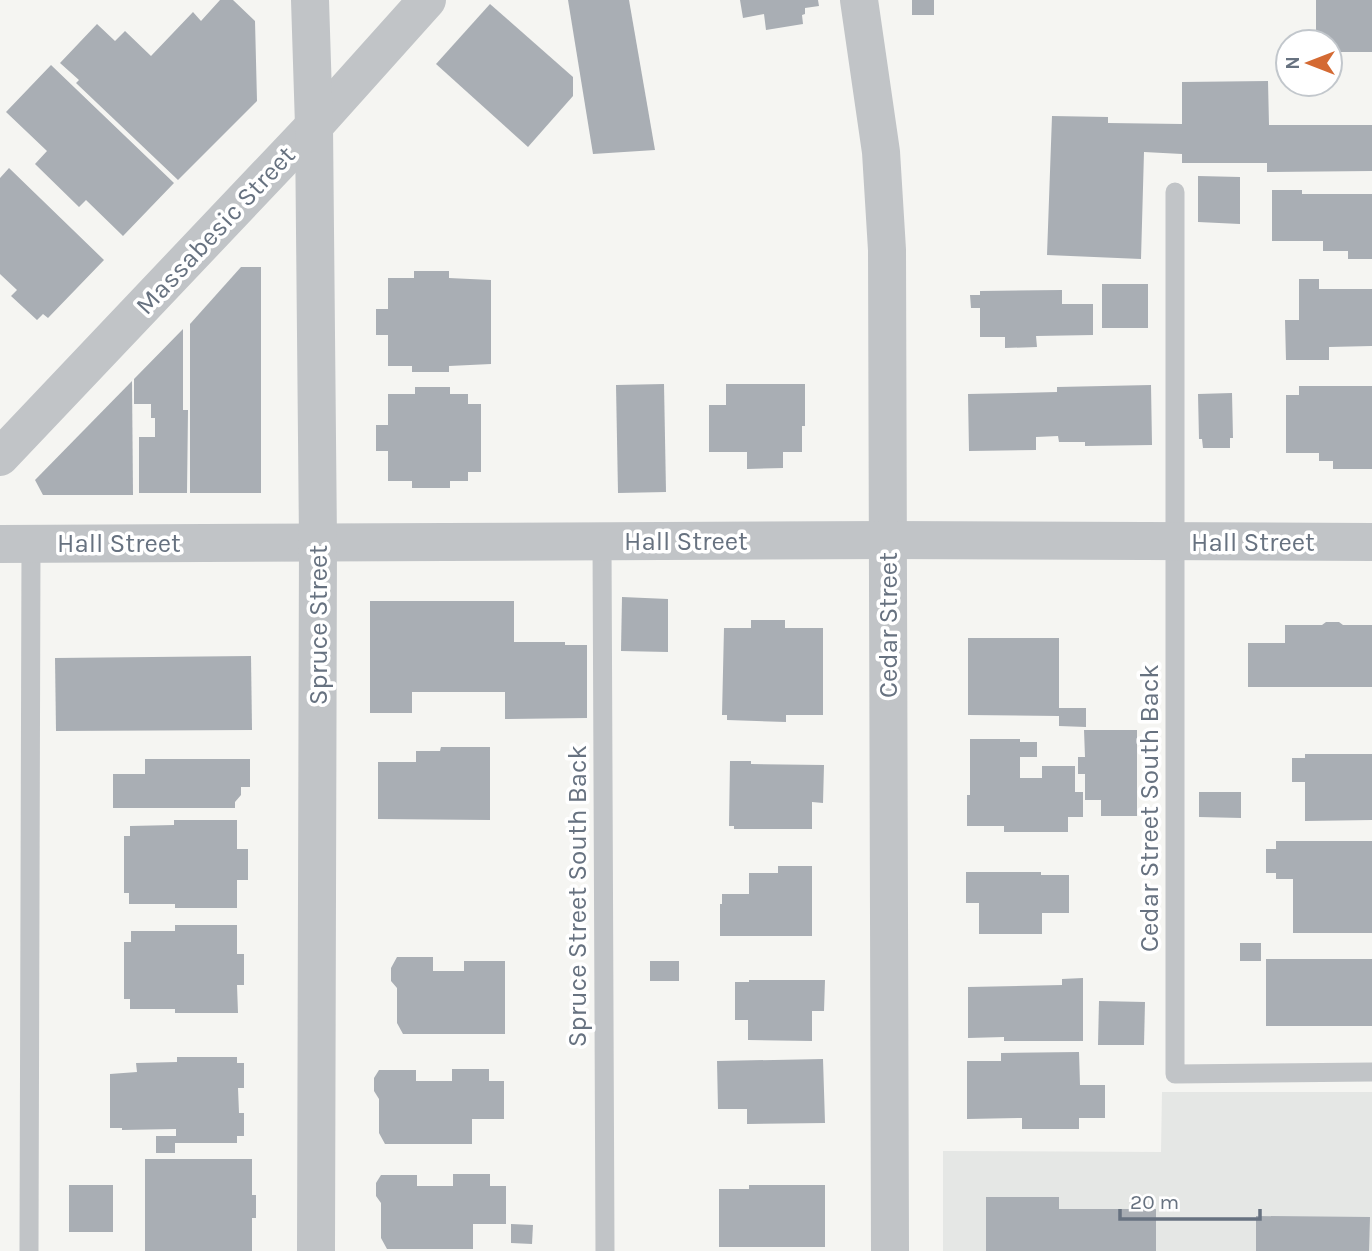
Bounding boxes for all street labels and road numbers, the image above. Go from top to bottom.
street label: Massabesic Street [129,139,302,321]
street label: Hall Street [624,526,748,557]
street label: Hall Street [1191,527,1315,558]
street label: Hall Street [57,528,181,559]
street label: Spruce Street [303,545,334,705]
street label: Cedar Street [873,552,904,698]
street label: Cedar Street South Back [1134,664,1165,952]
street label: Spruce Street South Back [562,745,593,1047]

